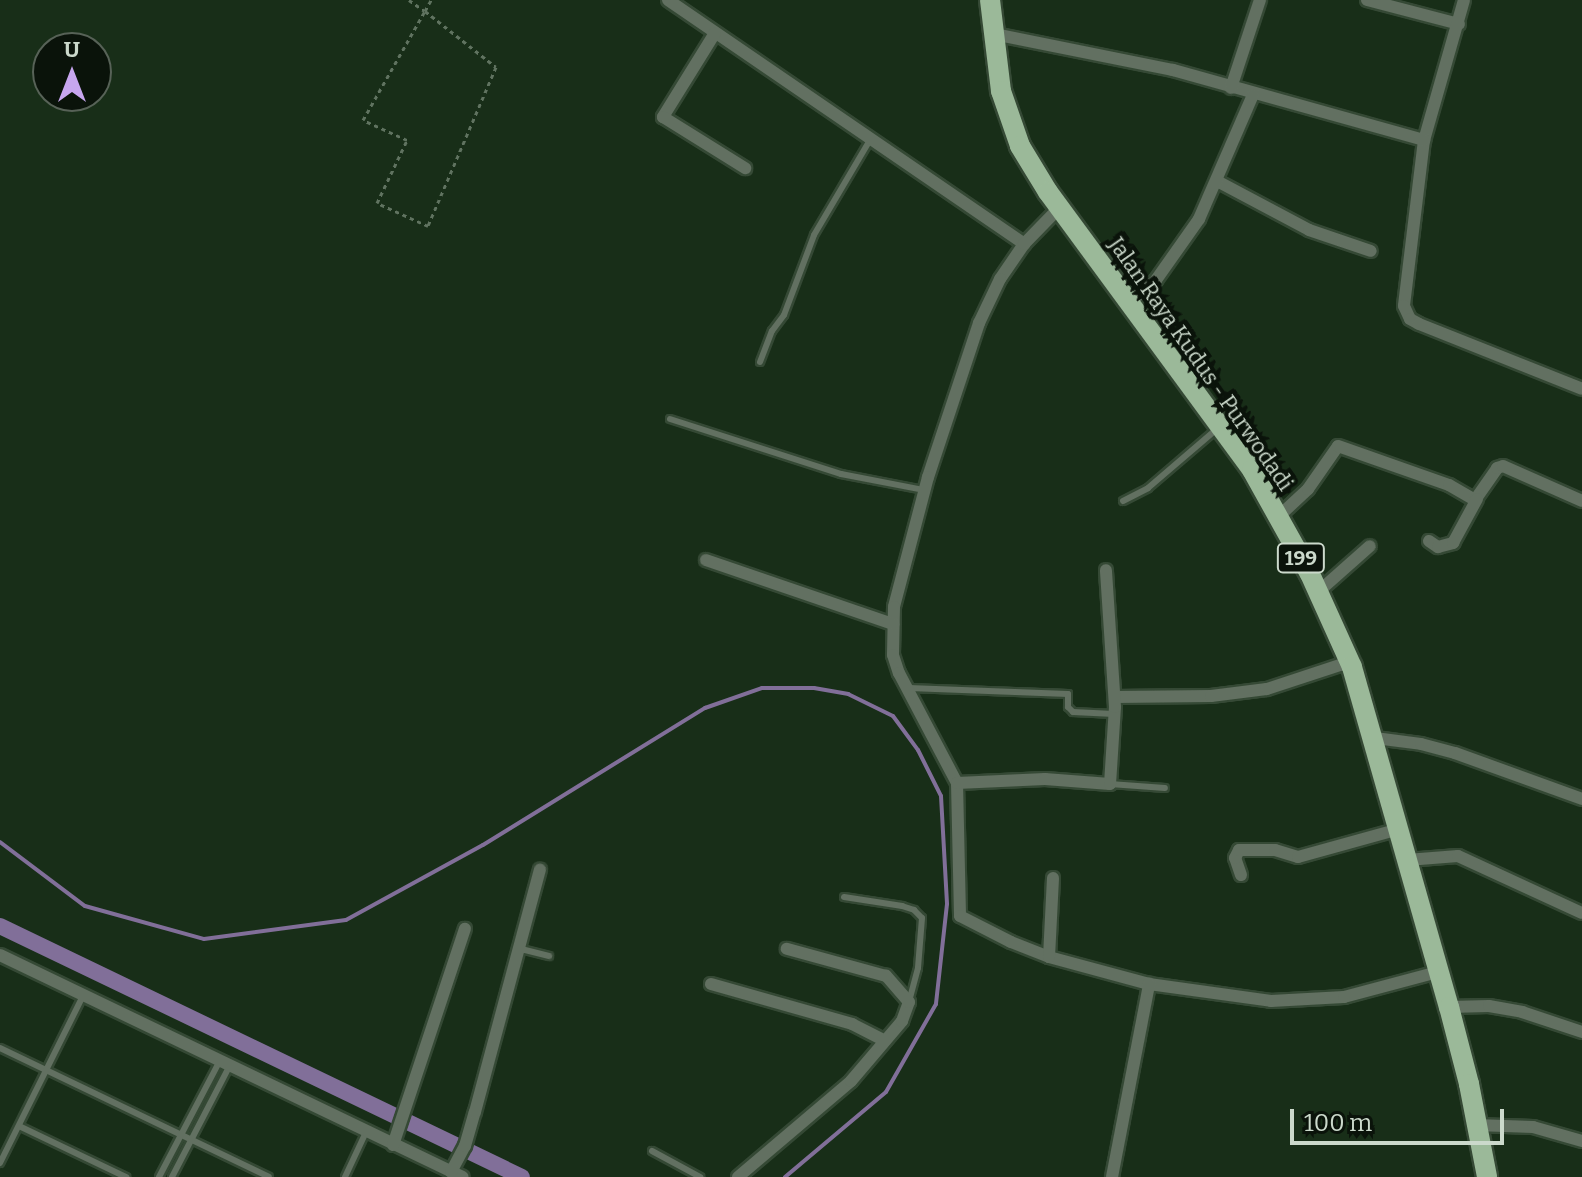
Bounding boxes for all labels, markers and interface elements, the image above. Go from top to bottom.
north arrow [32,32,112,112]
text: U [64,36,80,63]
street label: Jalan Raya Kudus - Purwodadi [1103,232,1299,496]
road number: 199 [1275,542,1327,574]
scale bar [1294,1093,1508,1143]
text: 100 m [1304,1109,1372,1137]

